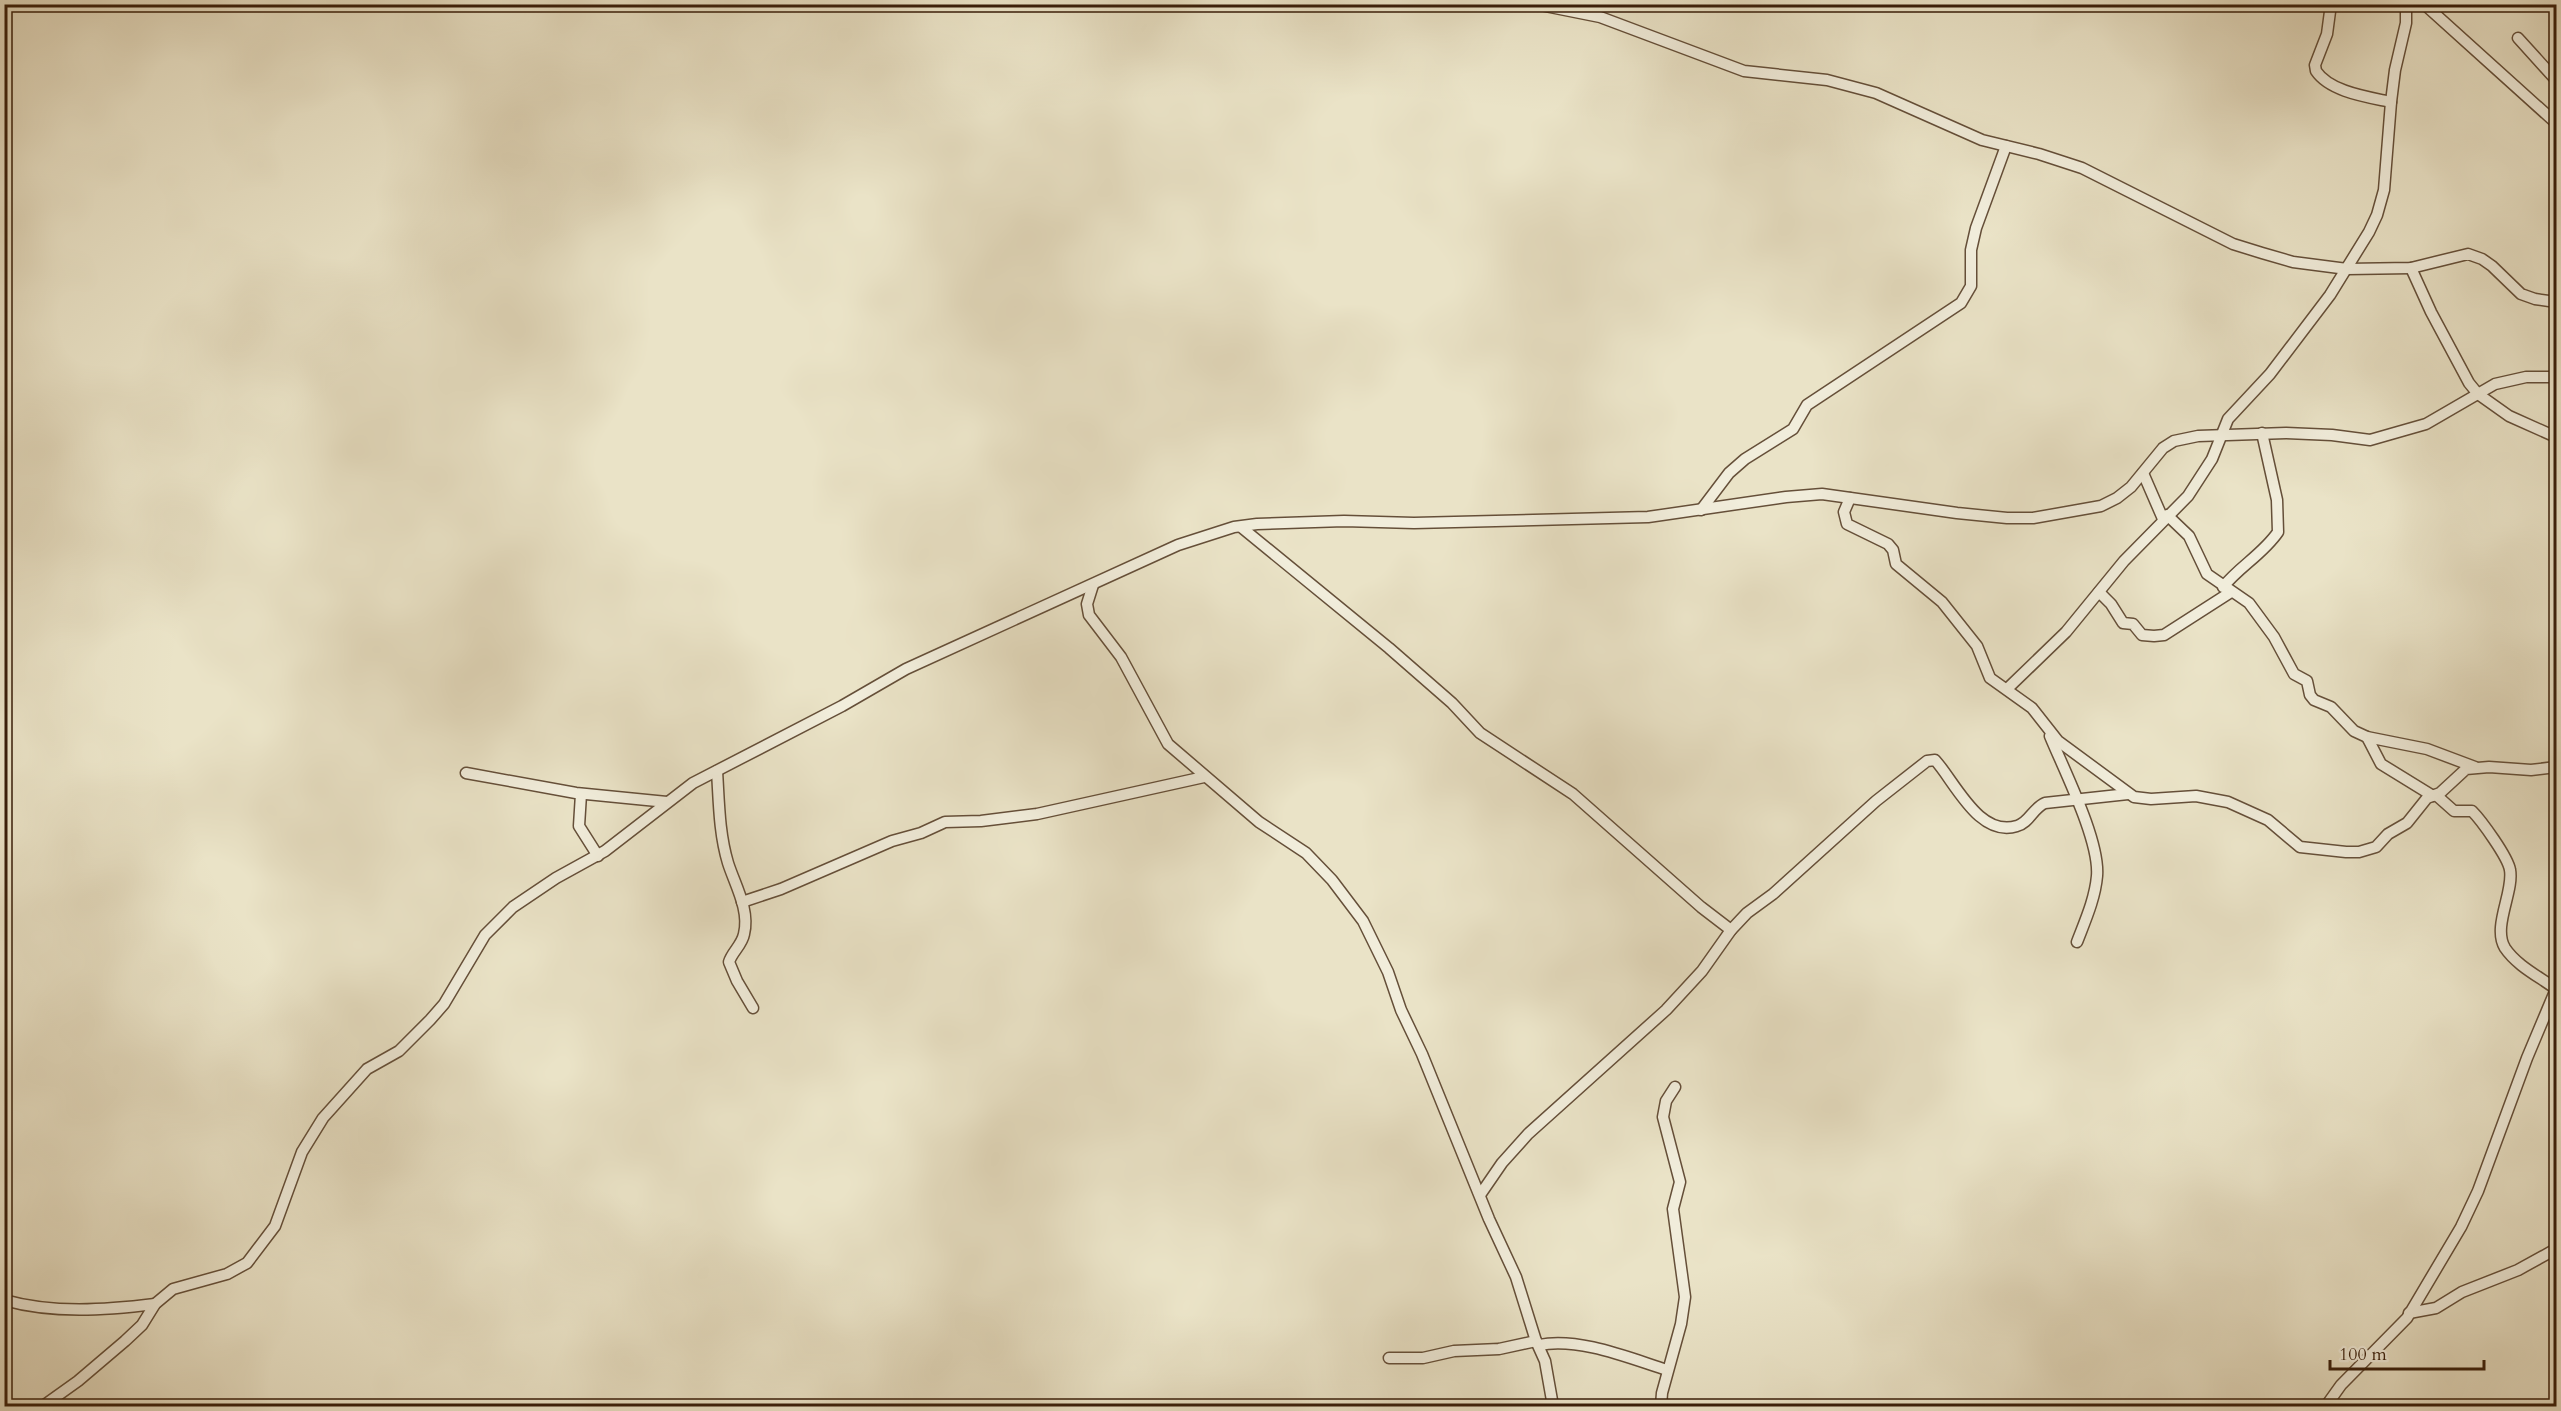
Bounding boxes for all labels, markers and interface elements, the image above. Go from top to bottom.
scale bar [2330,1333,2484,1371]
text: 100 m [2339,1342,2387,1367]

